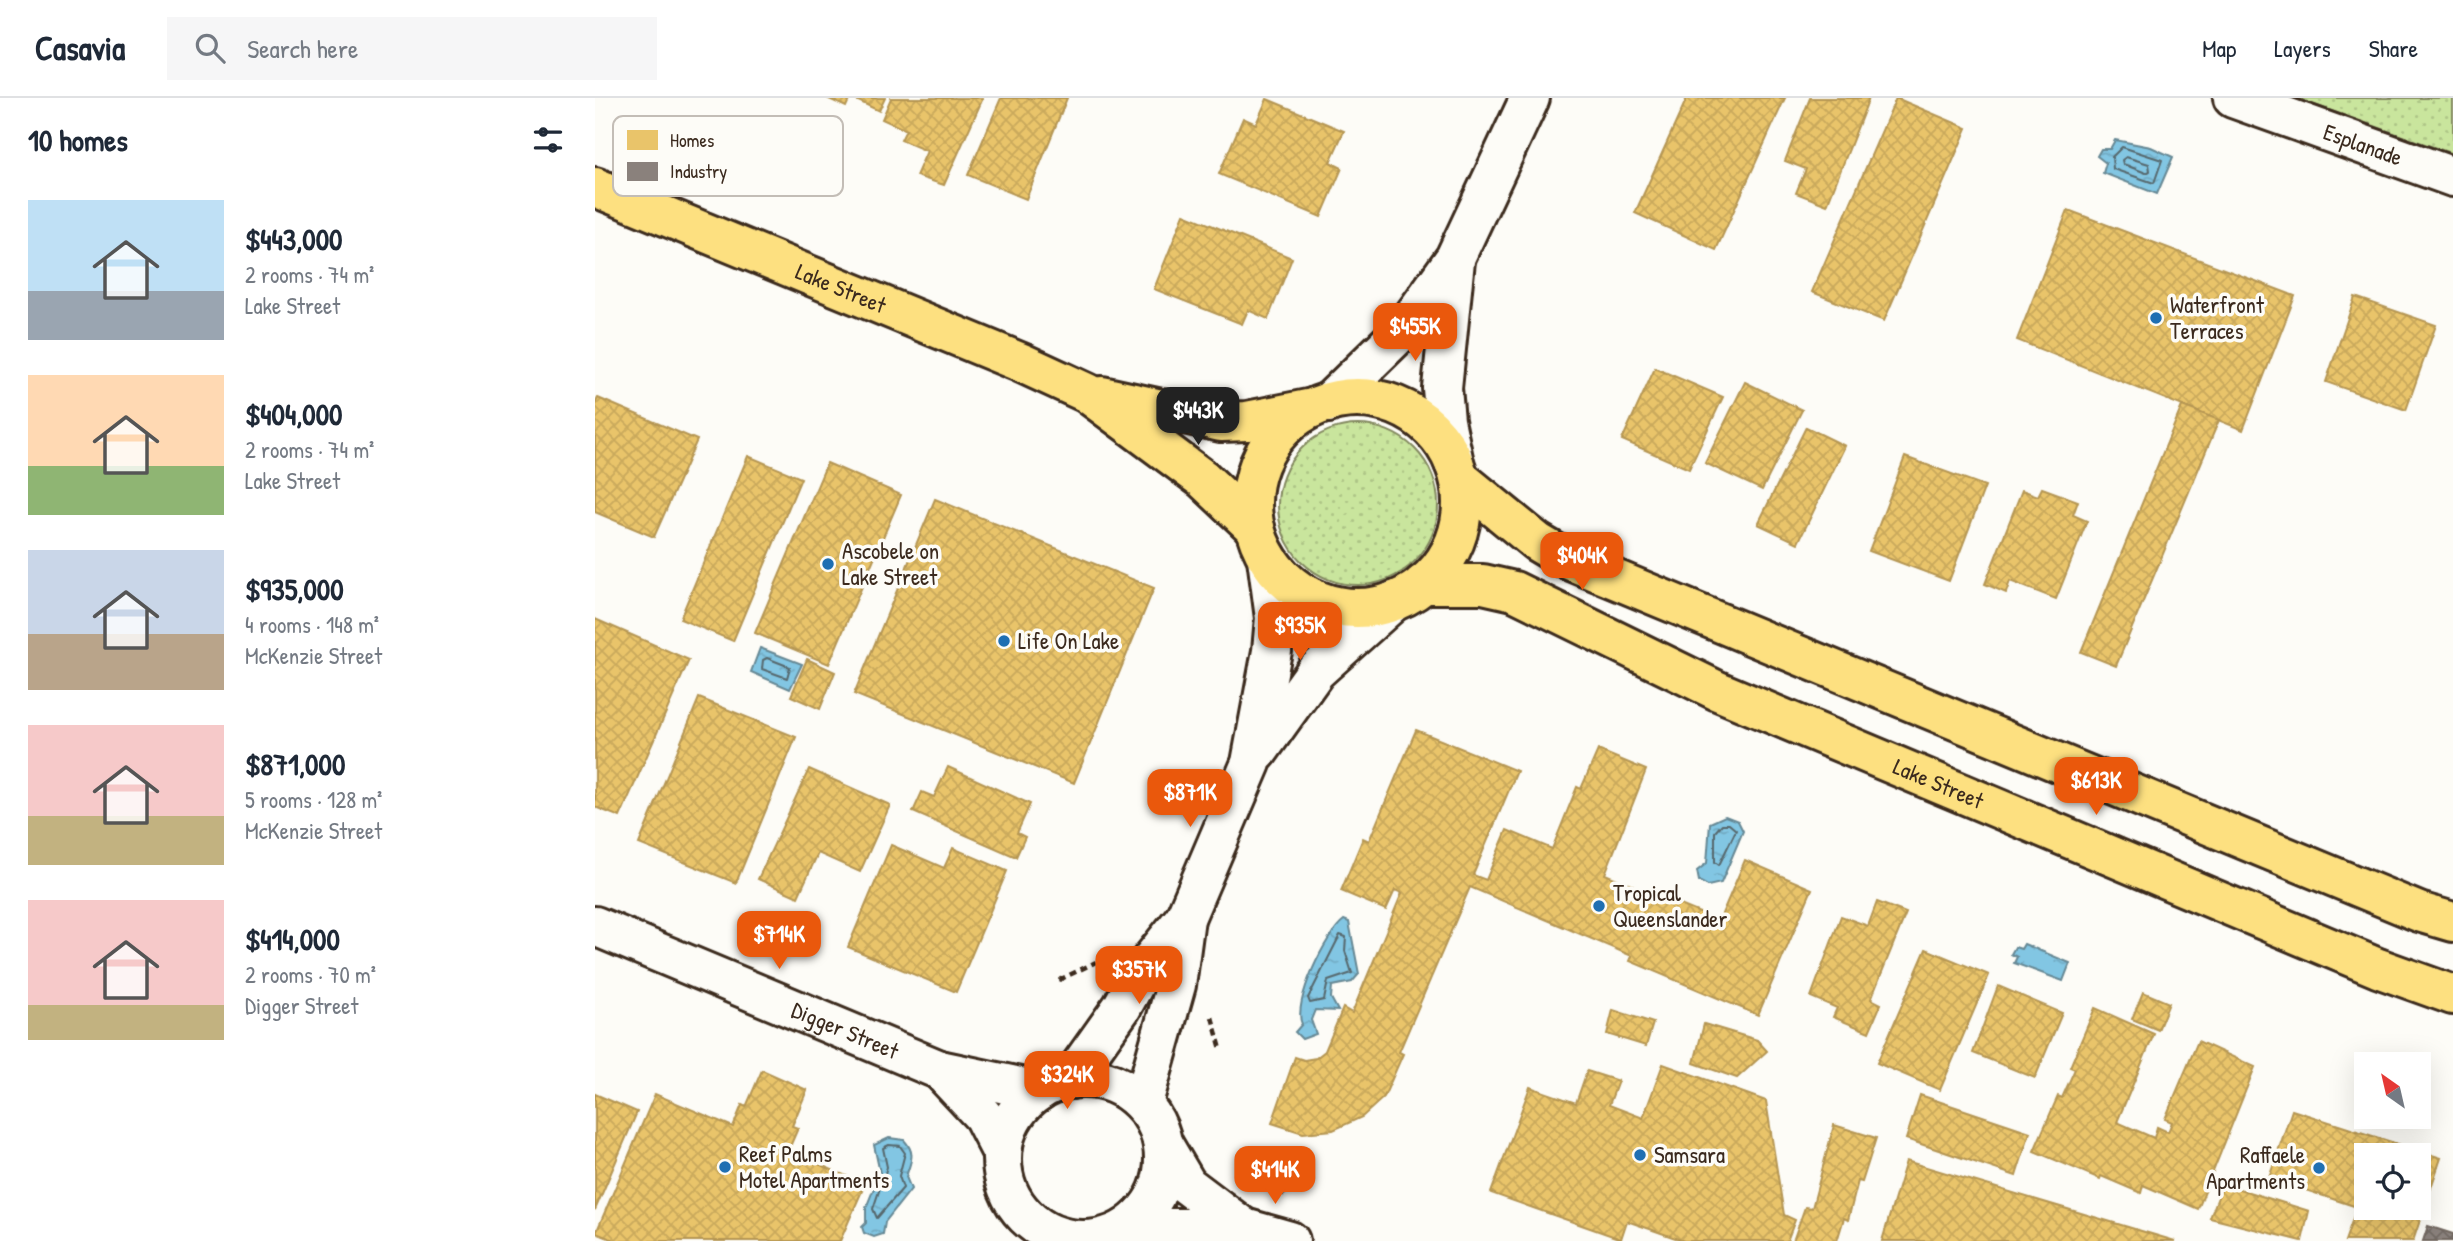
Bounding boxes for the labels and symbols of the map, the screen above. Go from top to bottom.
legend [613,116,843,196]
street label: Esplanade [2319,116,2407,173]
text: Homes [670,127,714,153]
text: Industry [670,158,727,184]
street label: Lake Street [791,255,892,321]
place label: Waterfront Terraces [2170,289,2265,346]
pin: $455K [1366,303,1464,363]
marker: Waterfront Terraces [2148,310,2164,326]
pin: $443K [1149,388,1247,447]
pin: $404K [1533,532,1631,592]
place label: Ascobele on Lake Street [842,535,939,592]
marker: Ascobele on Lake Street [820,556,836,572]
pin: $935K [1251,602,1349,662]
place label: Life On Lake [1018,625,1119,656]
marker: Life On Lake [996,633,1012,649]
street label: Lake Street [1889,750,1989,816]
pin: $613K [2047,758,2145,817]
pin: $871K [1141,770,1239,829]
place label: Tropical Queenslander [1613,877,1727,934]
marker: Tropical Queenslander [1591,898,1607,914]
pin: $714K [730,912,828,971]
pin: $357K [1090,946,1188,1006]
street label: Digger Street [787,994,905,1066]
pin: $324K [1018,1052,1116,1111]
north arrow [2354,1052,2431,1129]
place label: Reef Palms Motel Apartments [739,1138,889,1195]
place label: Samsara [1654,1139,1725,1170]
place label: Raffaele Apartments [2206,1139,2305,1196]
pin: $414K [1226,1146,1324,1206]
marker: Samsara [1632,1147,1648,1163]
marker: Reef Palms Motel Apartments [717,1159,733,1175]
marker: Raffaele Apartments [2311,1160,2327,1176]

